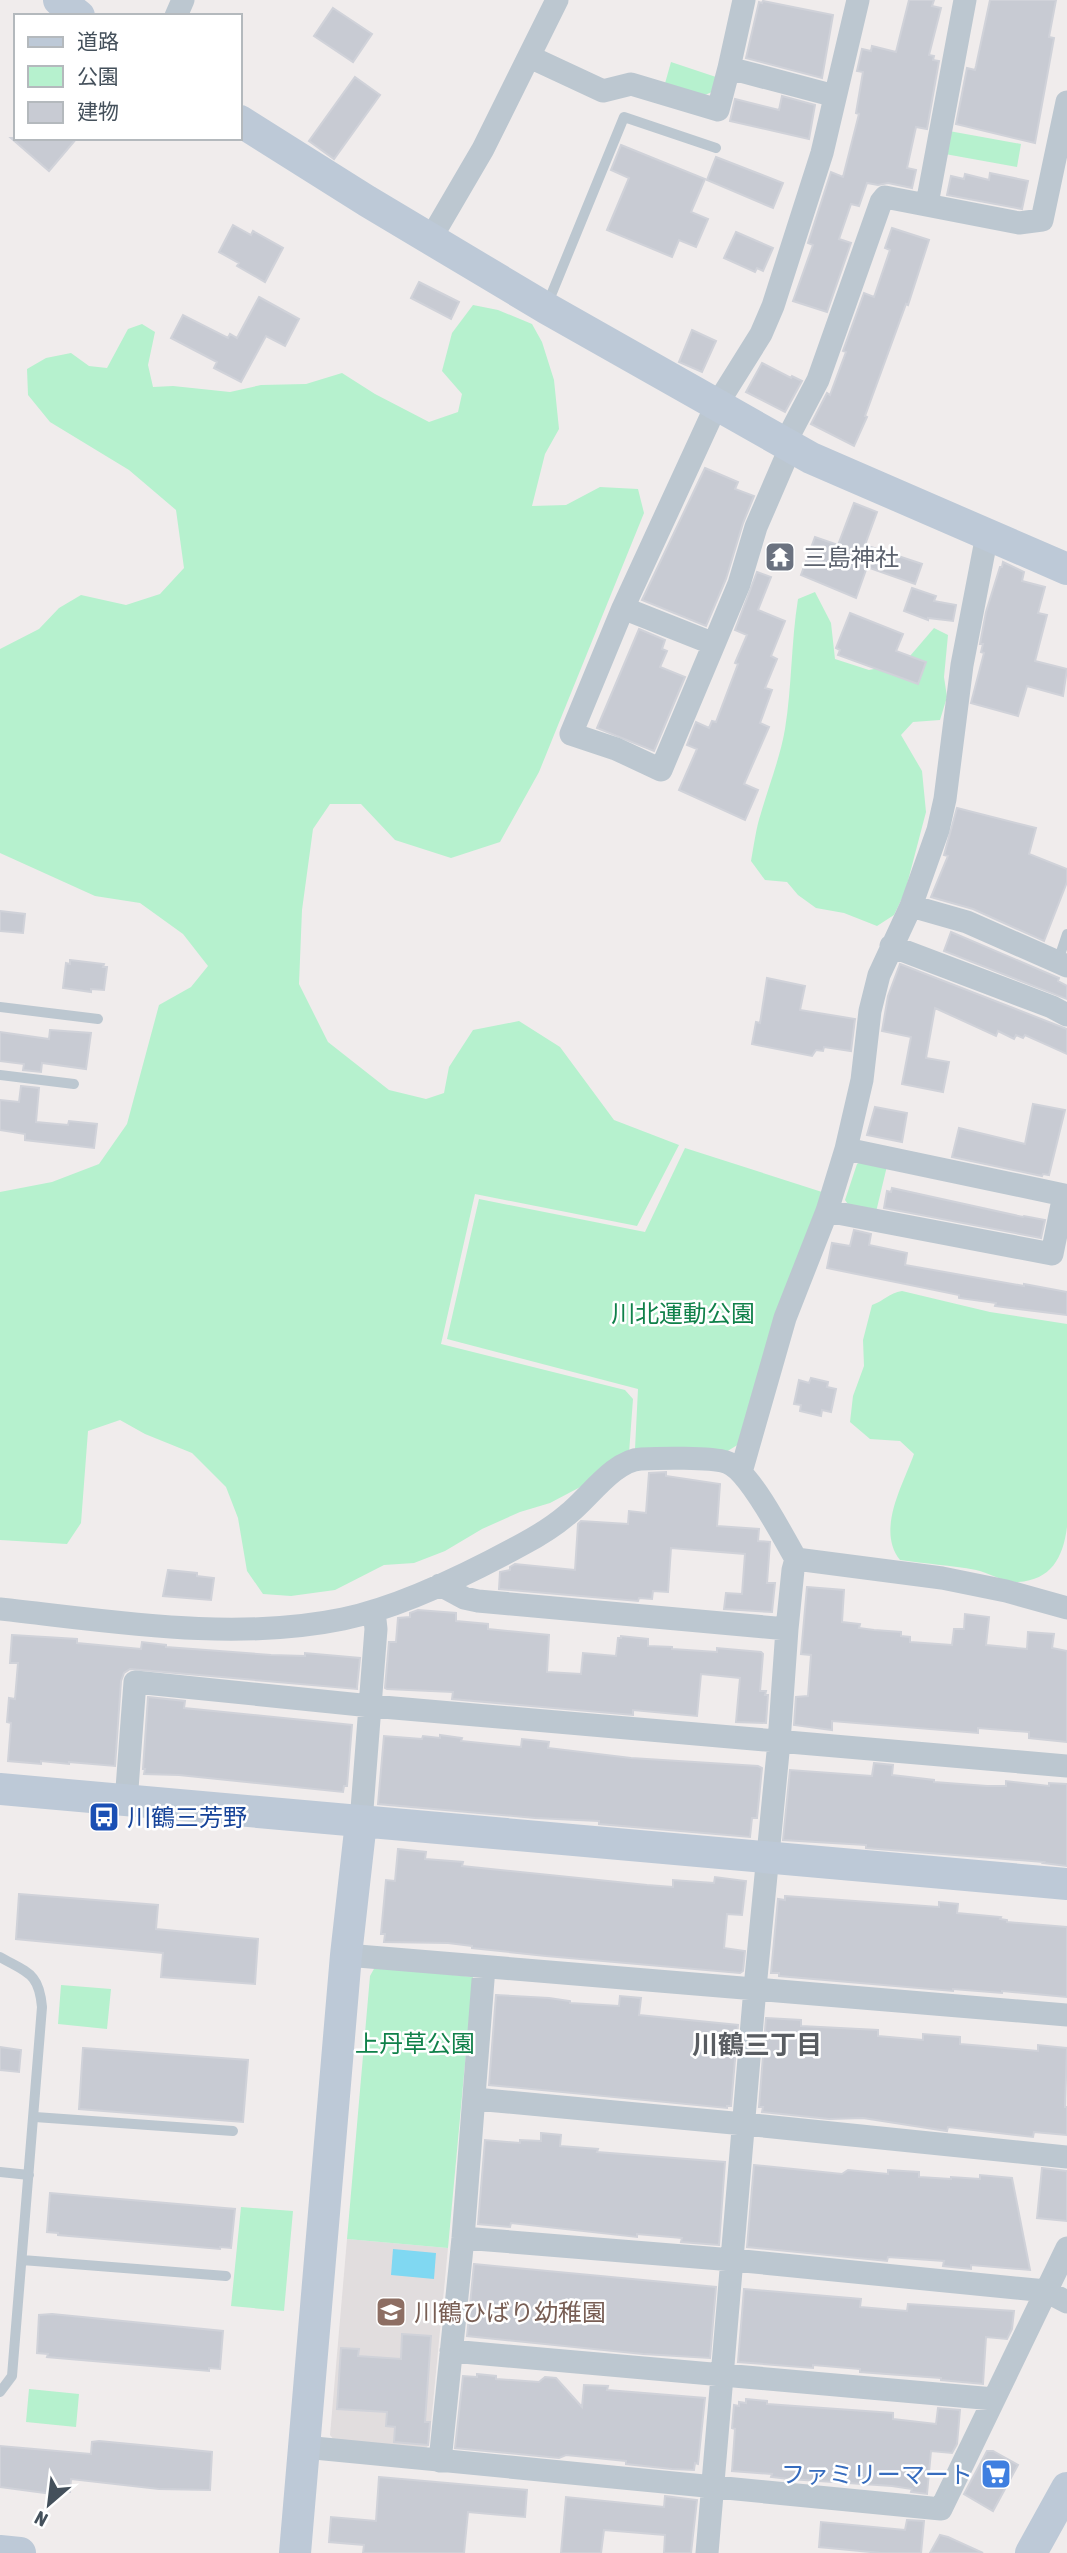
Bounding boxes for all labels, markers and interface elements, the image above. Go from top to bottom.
legend [14,14,242,140]
text: 道路 [77,29,119,53]
text: 公園 [77,64,119,88]
text: 建物 [77,99,119,123]
temple icon: 三島神社 [763,540,797,574]
place label: 三島神社 [803,544,899,571]
park label: 川北運動公園 [611,1300,755,1327]
bus stop icon: 川鶴三芳野 [87,1800,121,1834]
place label: 川鶴三芳野 [127,1804,247,1831]
park label: 上丹草公園 [355,2030,475,2057]
district label: 川鶴三丁目 [692,2030,822,2060]
school or university icon: 川鶴ひばり幼稚園 [374,2295,408,2329]
place label: 川鶴ひばり幼稚園 [414,2299,606,2326]
supermarket icon: ファミリーマート [979,2457,1013,2491]
place label: ファミリーマート [781,2461,973,2488]
north arrow [14,2469,84,2539]
text: N [31,2507,51,2531]

